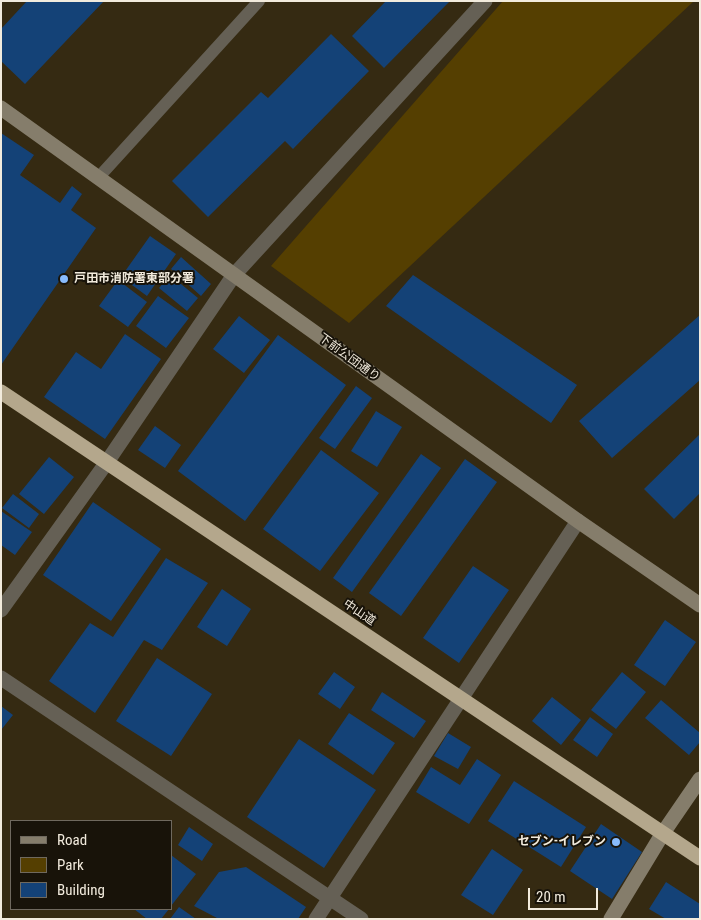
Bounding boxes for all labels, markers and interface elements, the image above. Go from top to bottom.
place label: 戸田市消防署東部分署 [74,272,194,286]
marker: 戸田市消防署東部分署 [58,273,70,285]
street label: 下前公団通り [316,331,382,385]
street label: 中山道 [340,597,378,629]
legend [10,820,172,910]
text: Road [57,831,87,849]
place label: セブン-イレブン [518,835,606,849]
marker: セブン-イレブン [610,836,622,848]
text: Park [57,856,84,874]
scale bar [531,878,601,910]
text: Building [57,881,105,899]
text: 20 m [536,888,566,906]

